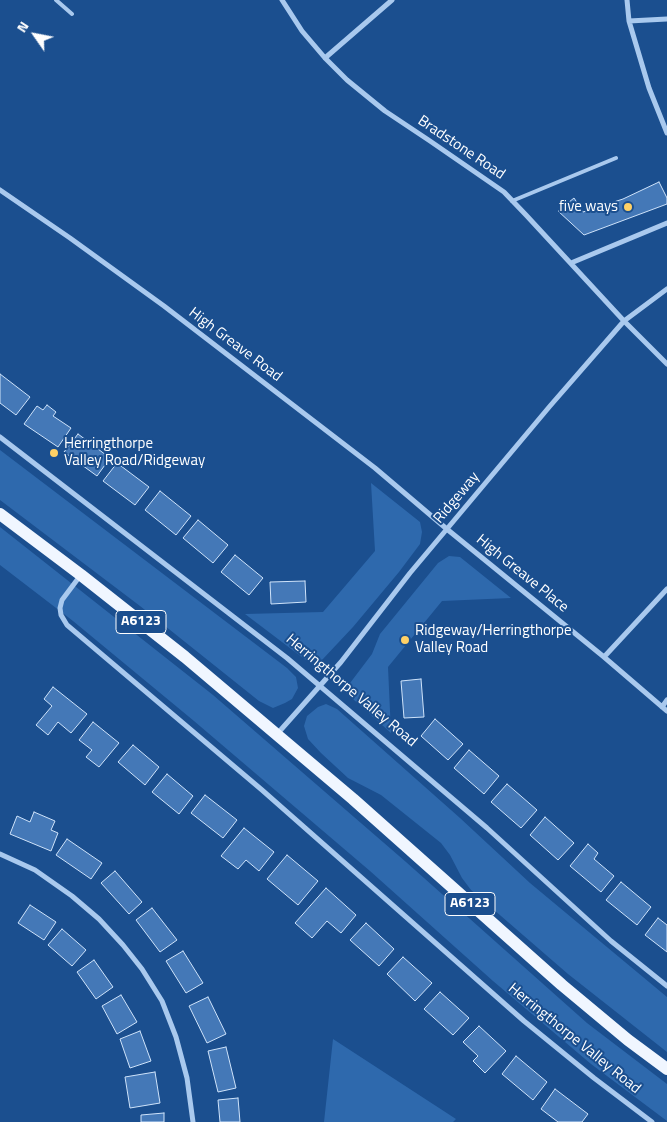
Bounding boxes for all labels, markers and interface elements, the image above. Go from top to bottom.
north arrow [10,10,60,60]
text: N [11,17,33,36]
street label: Bradstone Road [414,112,508,184]
place label: five ways [559,198,618,216]
marker: five ways [622,201,634,213]
street label: High Greave Road [185,304,285,386]
place label: Herringthorpe Valley Road/Ridgeway [64,435,205,470]
marker: Herringthorpe Valley Road/Ridgeway [48,447,60,459]
street label: Ridgeway [430,469,484,527]
street label: High Greave Place [472,531,572,617]
road number: A6123 [116,610,166,634]
place label: Ridgeway/Herringthorpe Valley Road [415,622,572,657]
street label: Herringthorpe Valley Road [282,631,420,751]
marker: Ridgeway/Herringthorpe Valley Road [399,634,411,646]
road number: A6123 [445,892,495,916]
street label: Herringthorpe Valley Road [504,980,644,1098]

